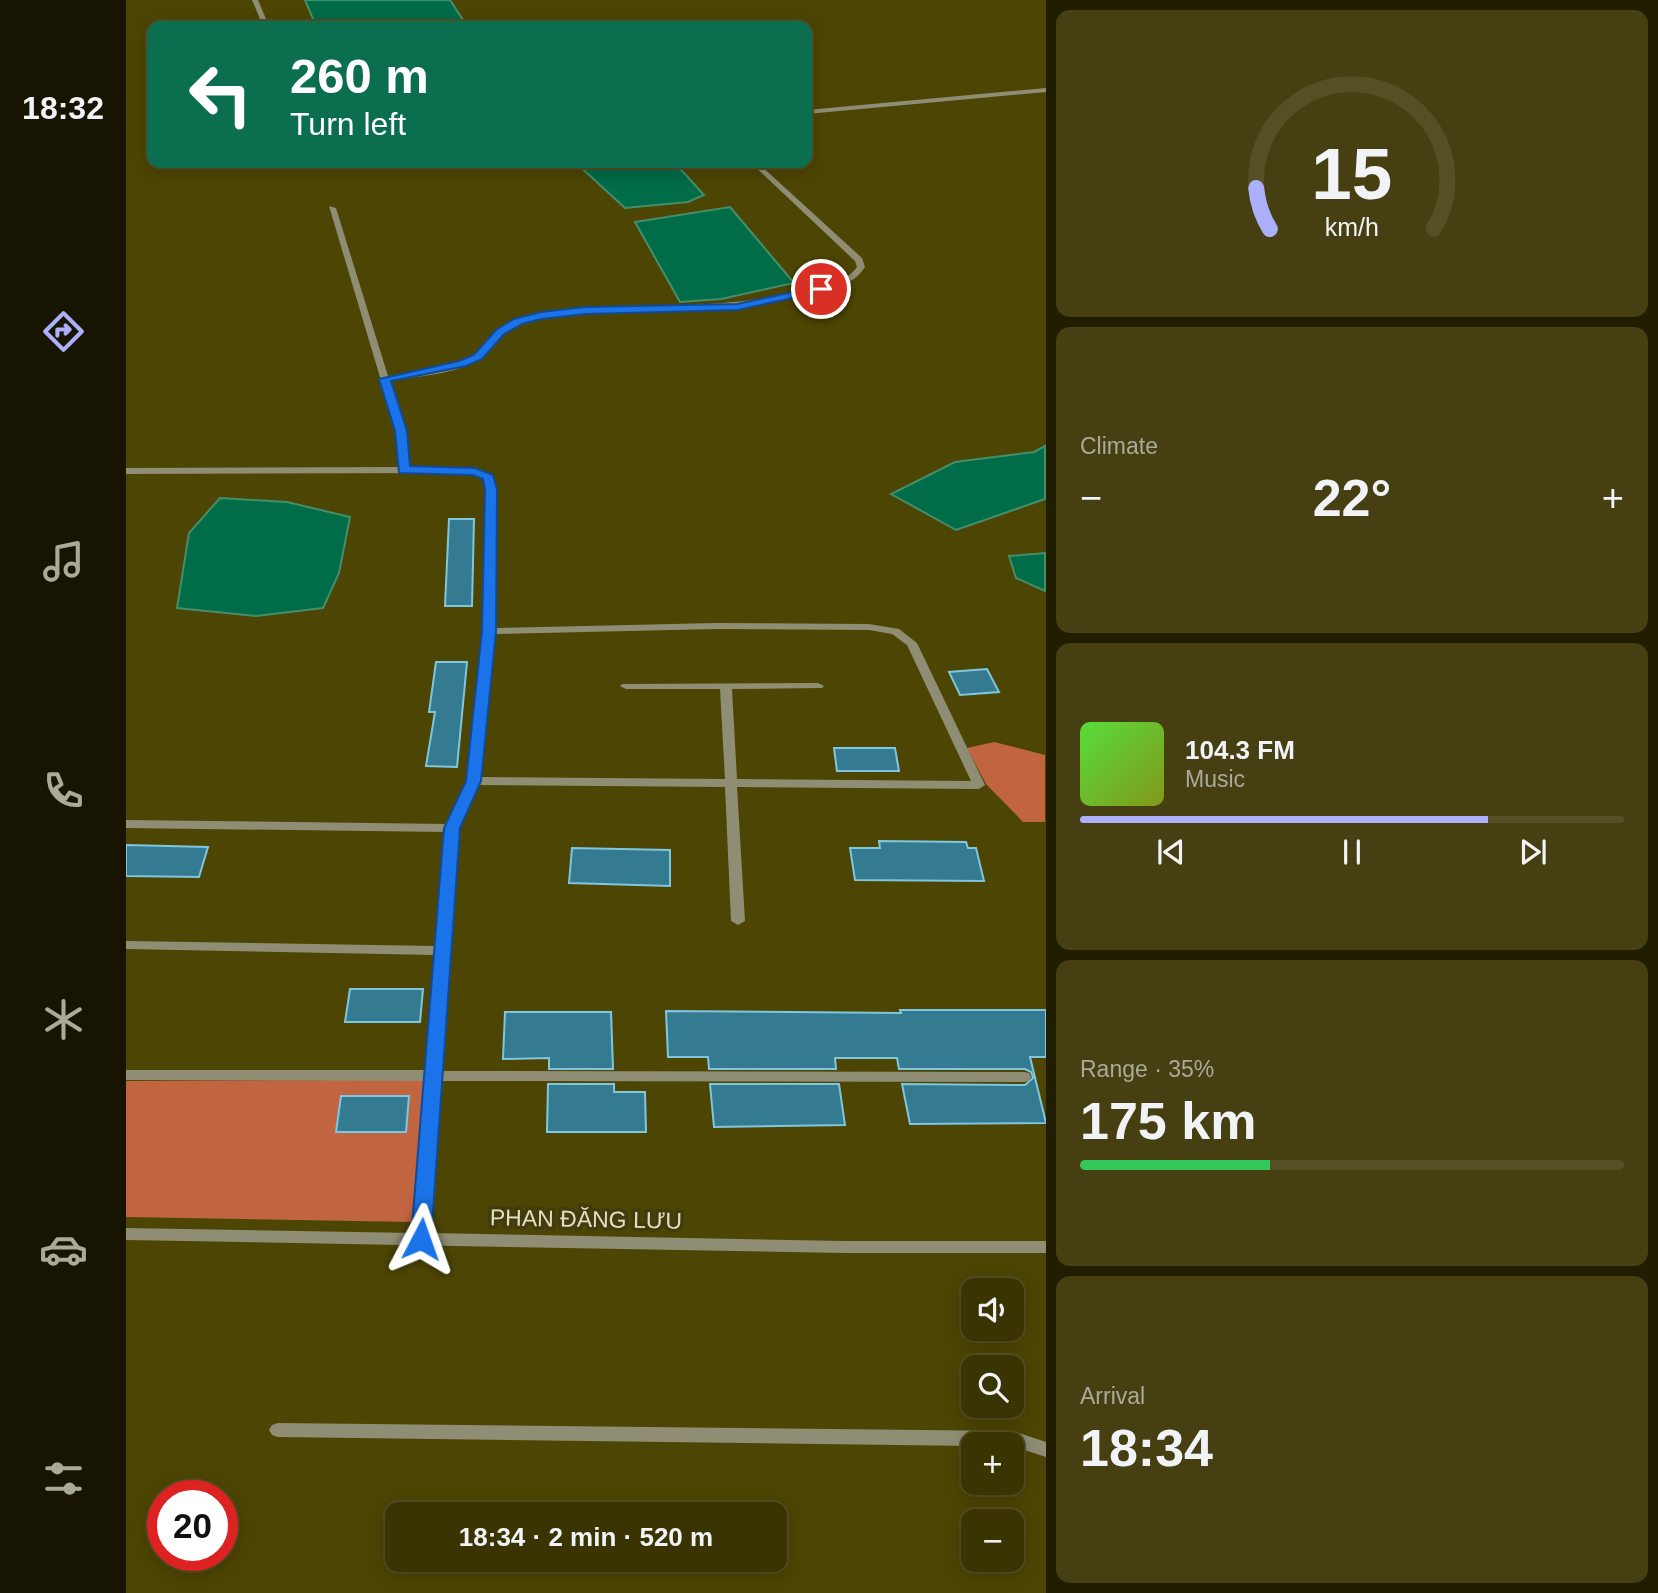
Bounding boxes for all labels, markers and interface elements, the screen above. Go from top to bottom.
icon: left [175,49,266,140]
text: 260 m [290,49,429,103]
text: 18:32 [22,90,104,126]
text: Turn left [290,106,406,142]
text: 15 [1312,134,1392,215]
text: km/h [1325,213,1379,241]
pin [791,259,851,319]
icon: arrive [802,270,840,308]
icon: directions [39,307,88,356]
text: Climate [1080,433,1158,459]
text: 22° [1313,469,1391,527]
text: − [1080,477,1102,519]
text: + [1602,477,1624,519]
icon: music [39,537,88,586]
text: 104.3 FM [1185,735,1295,765]
icon: phone [39,766,88,815]
text: Music [1185,766,1245,792]
icon: previous [1152,833,1190,871]
icon: pause [1333,833,1371,871]
icon: next [1514,833,1552,871]
icon: climate [39,995,88,1044]
text: Range · 35% [1080,1056,1214,1082]
text: 175 km [1080,1092,1256,1150]
position arrow [384,1202,458,1276]
street label: PHAN ĐĂNG LƯU [490,1204,682,1234]
icon: car [39,1225,88,1274]
map controls [961,1278,1024,1572]
button: sound [961,1278,1024,1341]
button: search [961,1355,1024,1418]
text: Arrival [1080,1383,1145,1409]
text: 18:34 [1080,1419,1213,1477]
button: + [961,1432,1024,1495]
icon: filters [39,1454,88,1503]
speed limit sign: 20 [147,1480,238,1571]
button: − [961,1509,1024,1572]
text: 18:34 · 2 min · 520 m [459,1522,713,1552]

